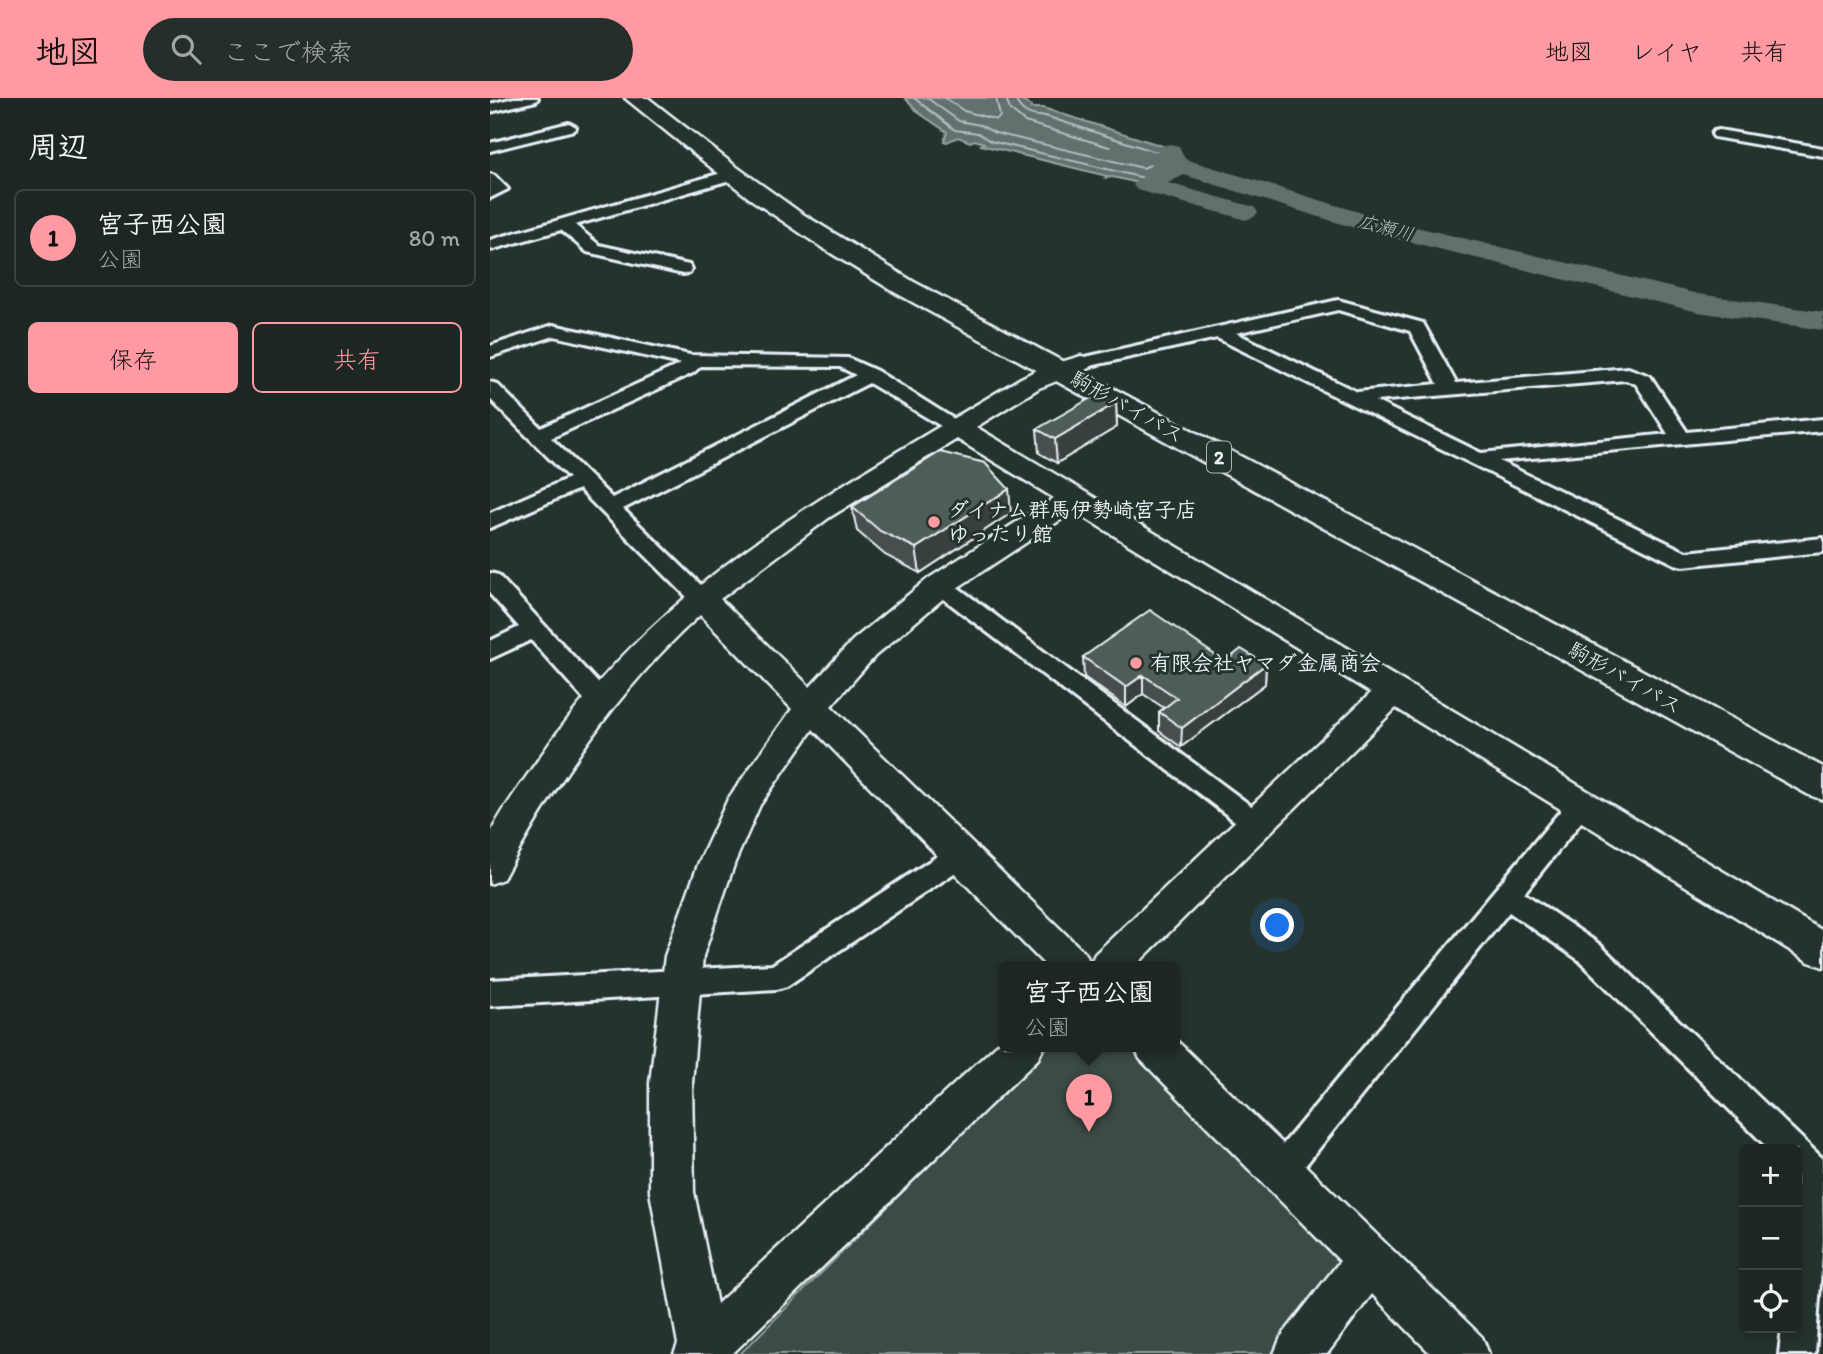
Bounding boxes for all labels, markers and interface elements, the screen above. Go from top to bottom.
search box [143,18,633,81]
icon: search [167,30,205,68]
text: 地図 [35,32,101,71]
text: ここで検索 [223,36,353,68]
text: 地図 [1545,37,1593,66]
text: レイヤ [1631,37,1702,66]
text: 共有 [1740,37,1788,66]
text: 周辺 [28,128,88,165]
text: 宮子西公園 [97,208,227,240]
water label: 広瀬川 [1355,209,1416,246]
text: 1 [48,224,58,252]
text: 80 m [409,224,460,252]
text: 公園 [97,245,143,273]
button: 保存 [28,322,238,393]
button: 共有 [252,322,462,393]
street label: 駒形バイパス [1066,365,1188,448]
road number: 2 [1207,442,1231,472]
place label: ダイナム群馬伊勢崎宮子店 ゆったり館 [948,497,1197,546]
marker: ダイナム群馬伊勢崎宮子店 ゆったり館 [926,514,942,530]
street label: 駒形バイパス [1564,636,1686,719]
place label: 有限会社ヤマダ金属商会 [1150,650,1381,675]
marker: 有限会社ヤマダ金属商会 [1128,655,1144,671]
your location [1260,908,1294,942]
popup [998,961,1180,1052]
text: 宮子西公園 [1024,976,1154,1008]
text: 公園 [1024,1013,1070,1041]
pin: 1 [1066,1074,1112,1132]
map controls [1739,1144,1802,1333]
button: + [1739,1144,1802,1207]
button: − [1739,1207,1802,1270]
button: locate [1739,1270,1802,1333]

